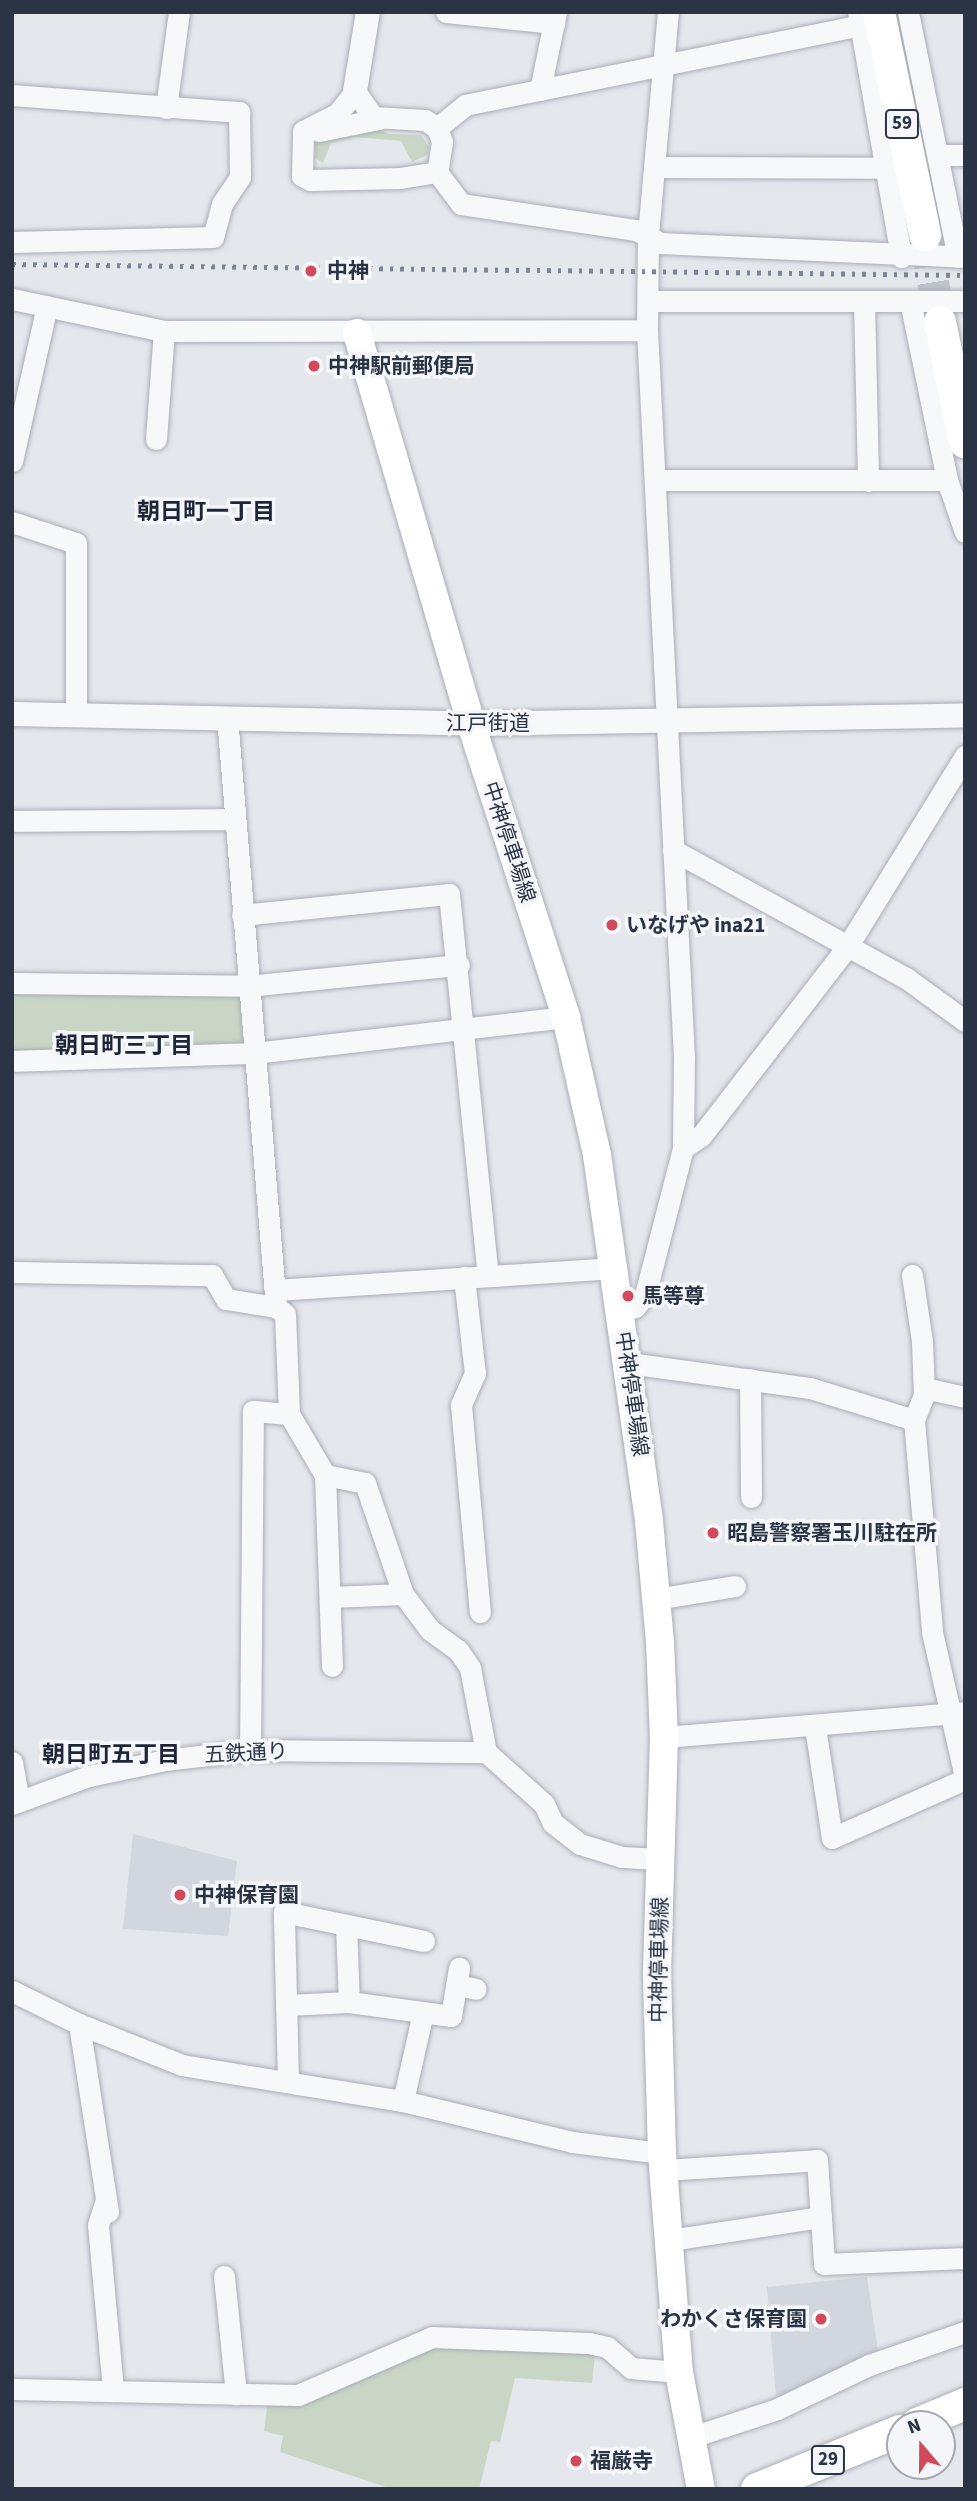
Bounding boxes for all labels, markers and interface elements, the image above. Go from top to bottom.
road number: 59 [884,108,920,140]
place label: 中神 [327,258,369,284]
marker: 中神 [301,261,321,281]
place label: 中神駅前郵便局 [328,353,475,379]
marker: 中神駅前郵便局 [306,358,322,374]
district label: 朝日町一丁目 [137,498,275,526]
street label: 江戸街道 [446,710,530,736]
street label: 中神停車場線 [478,778,540,906]
place label: いなげや ina21 [626,912,765,938]
marker: いなげや ina21 [604,917,620,933]
district label: 朝日町三丁目 [55,1032,193,1060]
place label: 馬等尊 [642,1283,705,1309]
marker: 馬等尊 [620,1288,636,1304]
street label: 中神停車場線 [611,1330,653,1458]
place label: 昭島警察署玉川駐在所 [727,1520,937,1546]
marker: 昭島警察署玉川駐在所 [705,1525,721,1541]
street label: 五鉄通り [203,1738,289,1768]
district label: 朝日町五丁目 [42,1741,180,1769]
place label: 中神保育園 [194,1882,299,1908]
marker: 中神保育園 [172,1887,188,1903]
street label: 中神停車場線 [645,1897,673,2023]
place label: わかくさ保育園 [660,2306,807,2332]
marker: わかくさ保育園 [813,2311,829,2327]
north arrow [886,2410,956,2480]
text: N [904,2412,925,2442]
road number: 29 [810,2444,846,2476]
place label: 福厳寺 [590,2448,653,2474]
marker: 福厳寺 [568,2453,584,2469]

